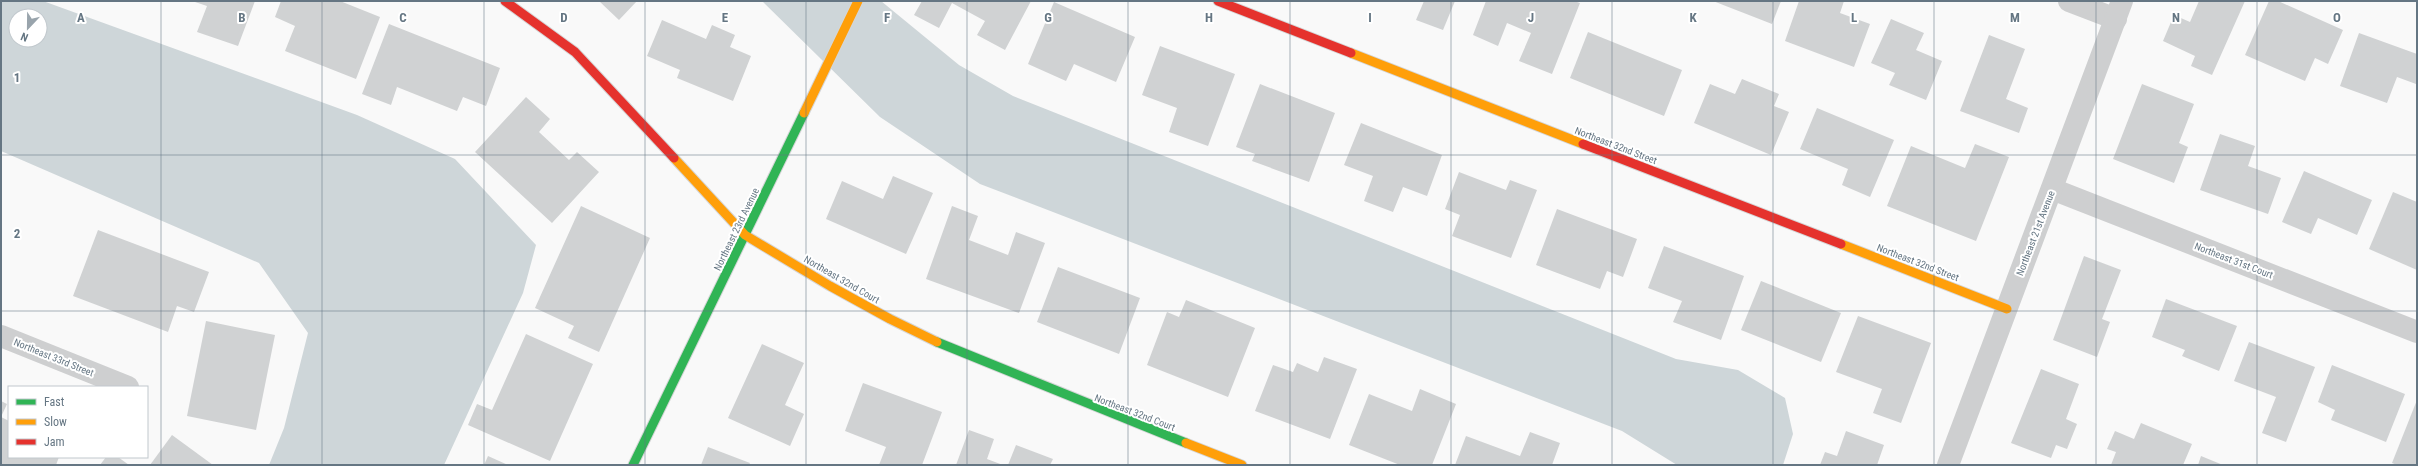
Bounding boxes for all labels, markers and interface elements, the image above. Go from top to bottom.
north arrow [8,8,48,48]
text: A [77,10,85,25]
text: B [238,10,246,25]
text: C [399,10,407,25]
text: D [560,10,568,25]
text: E [722,10,729,25]
text: F [884,10,890,25]
text: G [1044,10,1052,25]
text: H [1205,10,1213,25]
text: I [1368,10,1372,25]
text: J [1528,10,1534,25]
text: K [1689,10,1697,25]
text: L [1851,10,1857,25]
text: M [2010,10,2020,25]
text: N [2172,10,2180,25]
text: O [2333,10,2341,25]
text: N [19,29,30,44]
text: 1 [14,70,20,85]
street label: Northeast 32nd Street [1573,125,1658,166]
street label: Northeast 23rd Avenue [712,186,761,272]
street label: Northeast 21st Avenue [2014,189,2057,277]
text: 2 [14,226,21,241]
street label: Northeast 31st Court [2193,240,2275,280]
street label: Northeast 32nd Street [1875,242,1960,283]
street label: Northeast 32nd Court [802,253,881,306]
street label: Northeast 33rd Street [12,336,95,379]
legend [8,386,148,458]
street label: Northeast 32nd Court [1093,392,1177,433]
text: Fast [44,395,65,409]
text: Slow [44,415,67,429]
text: Jam [44,435,65,449]

